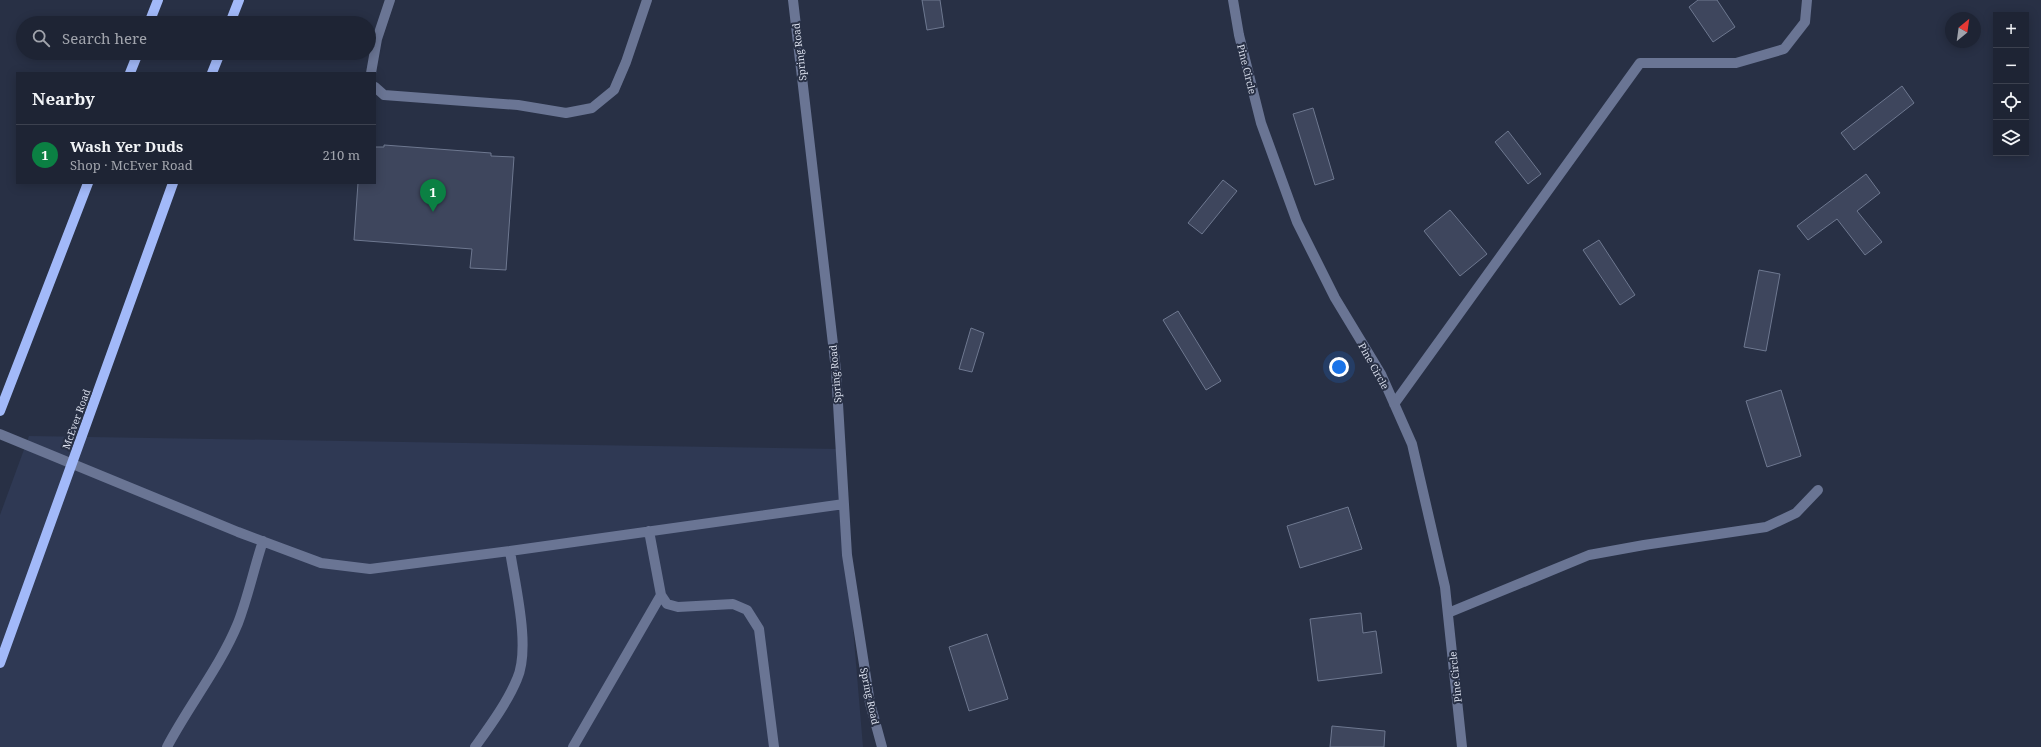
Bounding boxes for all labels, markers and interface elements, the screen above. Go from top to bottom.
north arrow [1945,12,1981,48]
map controls [1993,12,2029,156]
button: + [1993,12,2029,48]
search box [16,16,376,60]
street label: Spring Road [789,22,809,82]
icon: search [30,27,52,49]
text: Search here [62,28,147,48]
street label: Pine Circle [1234,43,1260,95]
button: − [1993,48,2029,84]
button: locate [1993,84,2029,120]
text: Nearby [32,87,95,110]
button: layers [1993,120,2029,156]
text: Wash Yer Duds [70,136,183,156]
text: 1 [41,146,49,164]
text: 210 m [323,146,360,164]
text: Shop · McEver Road [70,156,193,174]
pin: 1 [420,179,446,212]
street label: Pine Circle [1355,340,1393,392]
street label: Spring Road [825,344,845,404]
your location [1329,357,1349,377]
street label: McEver Road [59,387,93,451]
street label: Pine Circle [1445,651,1465,703]
street label: Spring Road [857,666,883,726]

